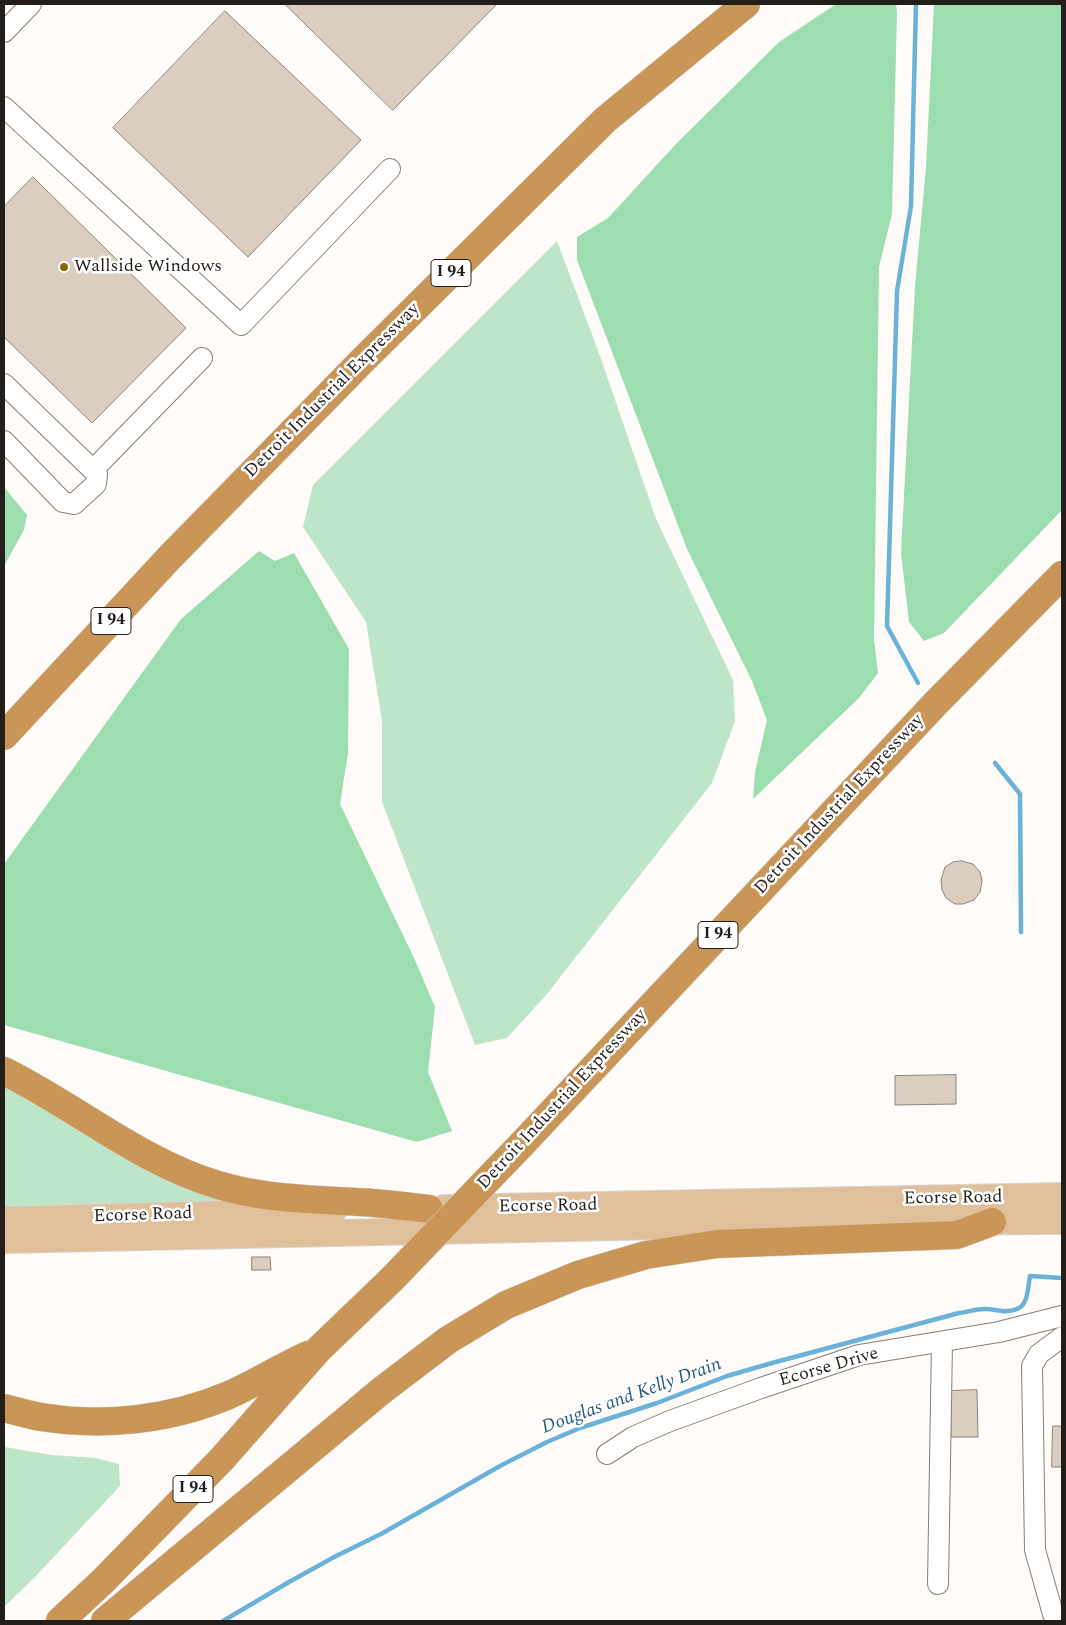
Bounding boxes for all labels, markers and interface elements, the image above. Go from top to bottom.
place label: Wallside Windows [74,256,222,278]
road number: I 94 [431,260,471,286]
marker: Wallside Windows [58,261,70,273]
street label: Detroit Industrial Expressway [241,299,425,483]
road number: I 94 [91,608,131,634]
street label: Detroit Industrial Expressway [751,710,929,900]
road number: I 94 [698,922,738,948]
street label: Detroit Industrial Expressway [474,1005,652,1195]
street label: Ecorse Road [903,1187,1003,1211]
street label: Ecorse Road [498,1195,598,1219]
street label: Ecorse Road [93,1203,193,1229]
street label: Ecorse Drive [777,1344,881,1392]
water label: Douglas and Kelly Drain [539,1354,725,1440]
road number: I 94 [173,1476,213,1502]

